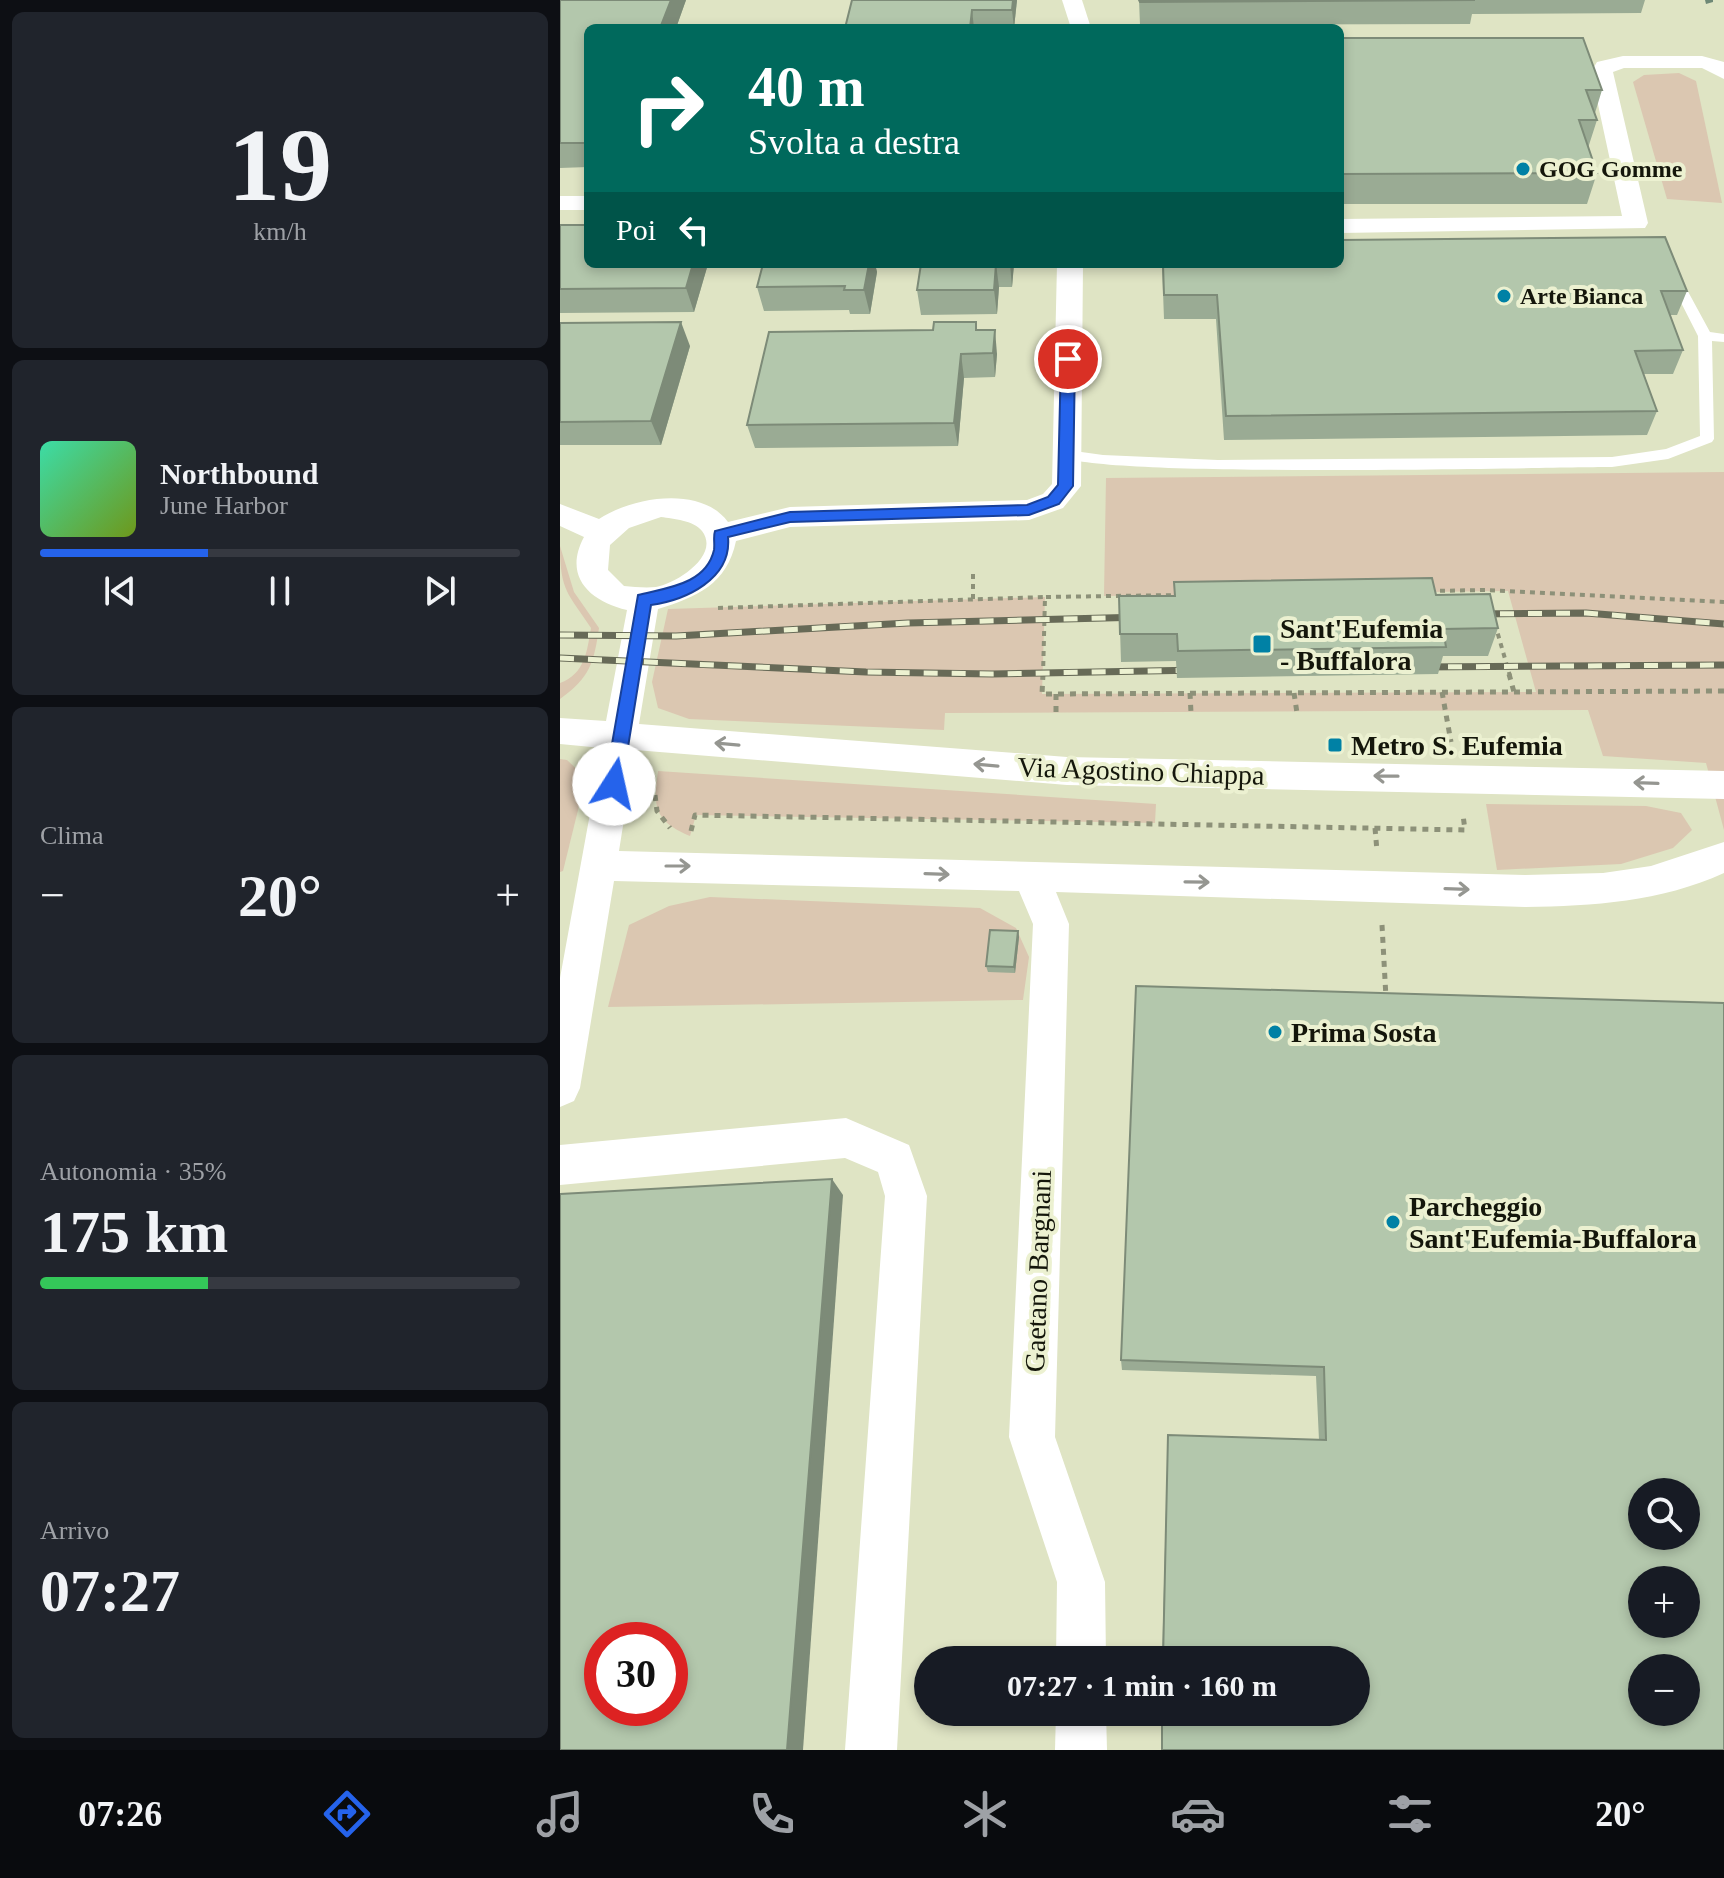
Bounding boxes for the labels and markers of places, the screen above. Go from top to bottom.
place label: GOG Gomme [1539,156,1683,182]
marker: GOG Gomme [1514,160,1532,178]
place label: Arte Bianca [1520,283,1643,309]
marker: Arte Bianca [1495,287,1513,305]
pin [1034,325,1102,393]
place label: Sant'Eufemia - Buffalora [1280,613,1443,676]
marker: Sant'Eufemia - Buffalora [1251,633,1273,655]
place label: Metro S. Eufemia [1351,730,1563,761]
marker: Metro S. Eufemia [1326,736,1344,754]
place label: Prima Sosta [1291,1017,1436,1048]
marker: Prima Sosta [1266,1023,1284,1041]
place label: Parcheggio Sant'Eufemia-Buffalora [1409,1191,1697,1254]
marker: Parcheggio Sant'Eufemia-Buffalora [1384,1213,1402,1231]

